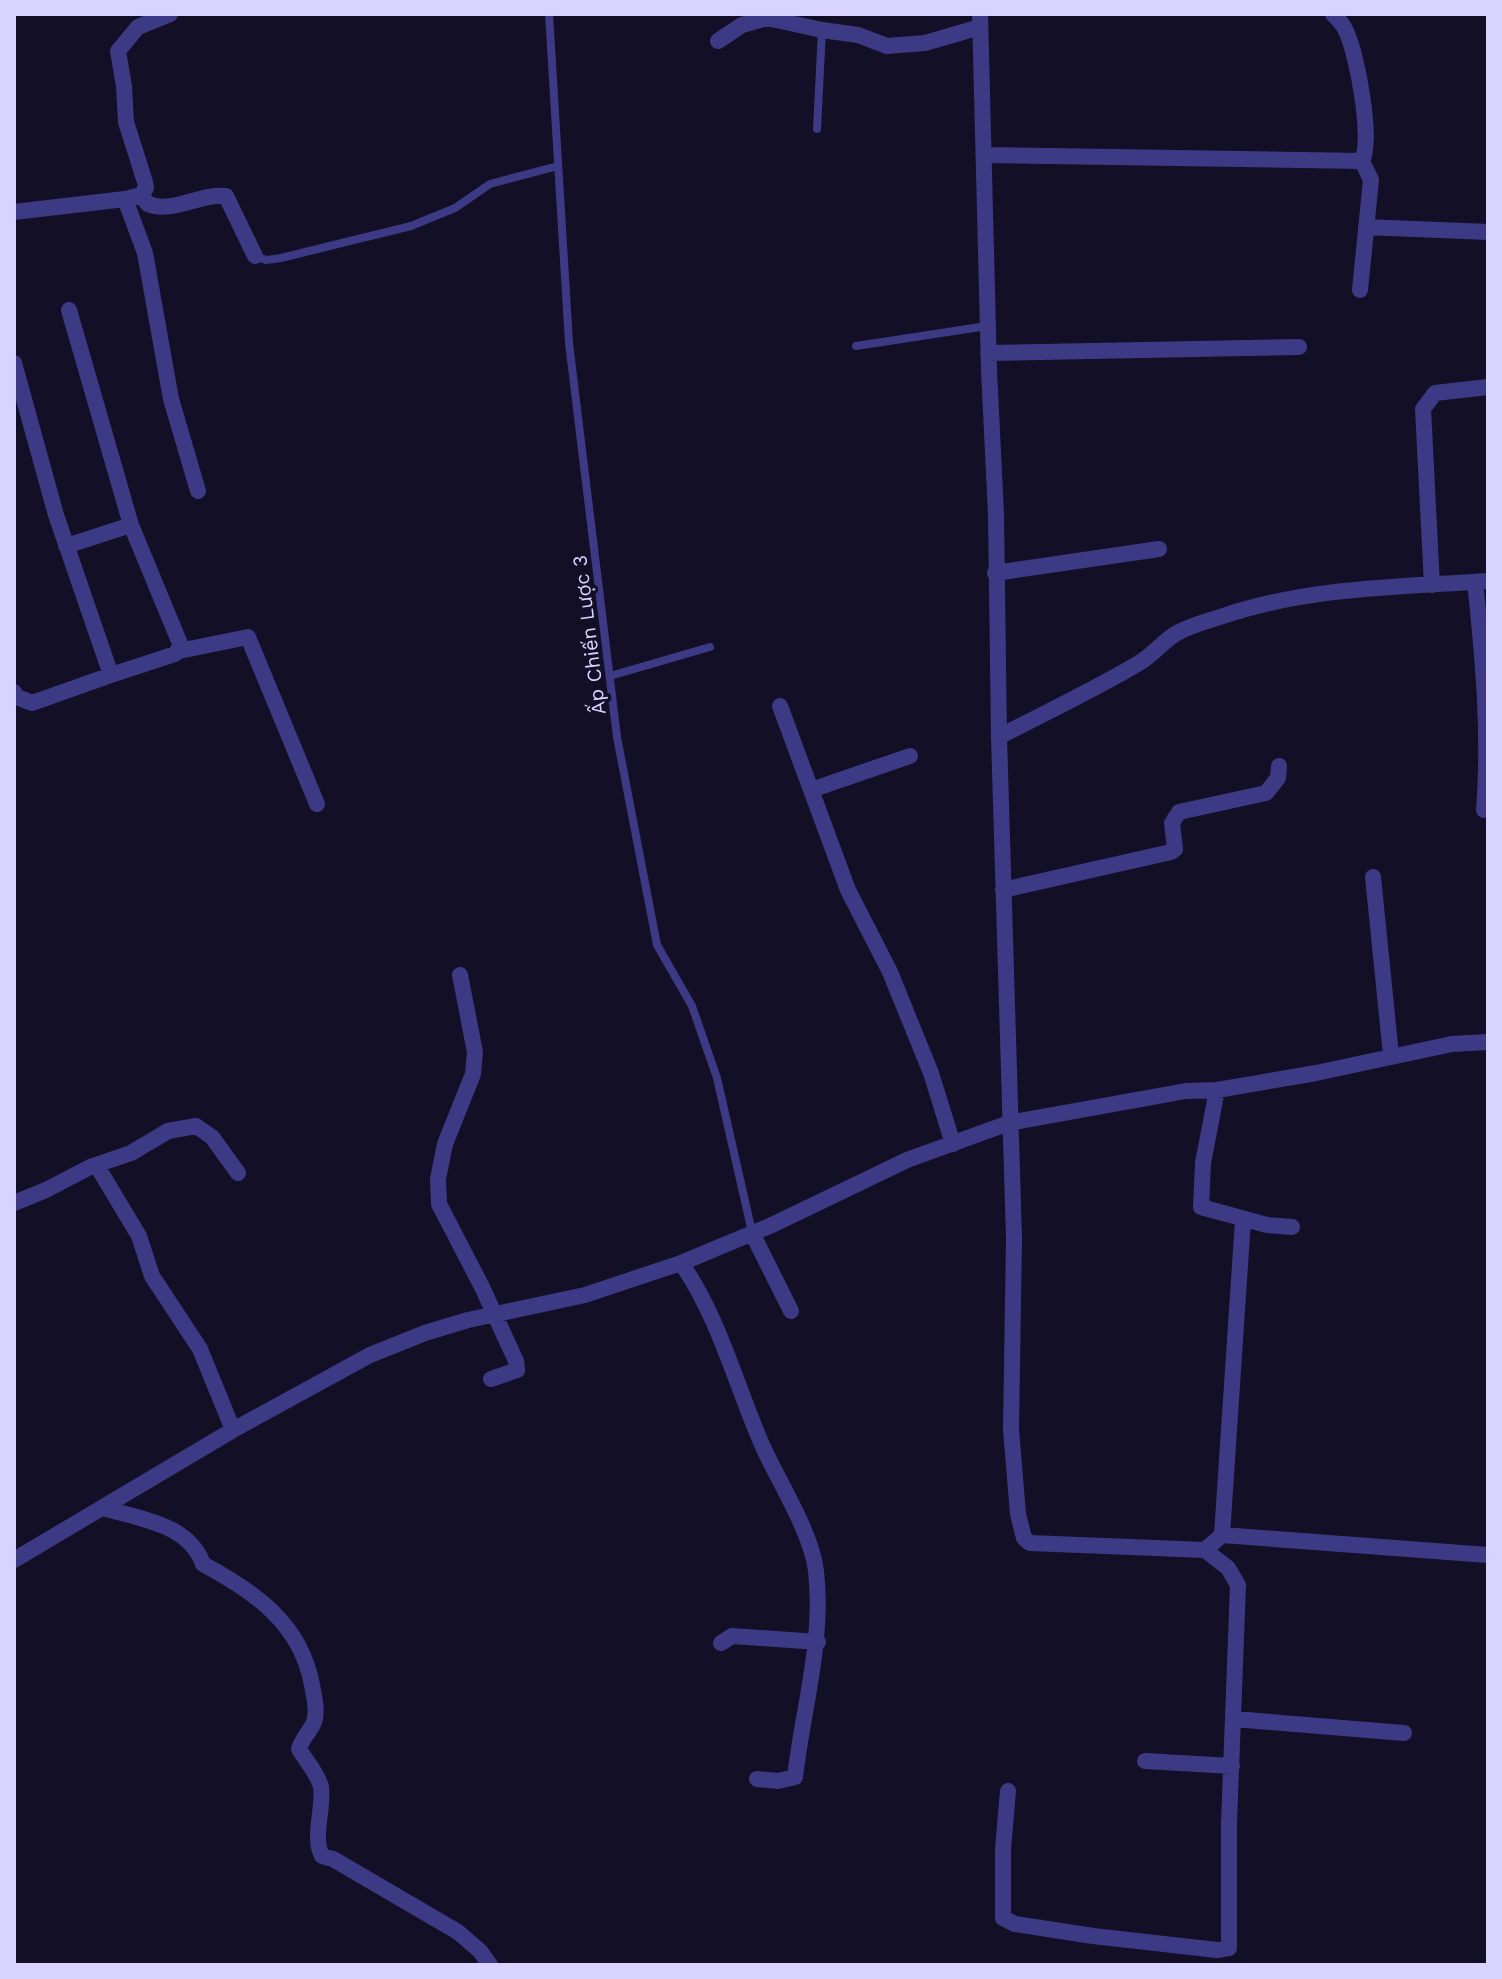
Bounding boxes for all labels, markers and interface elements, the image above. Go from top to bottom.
street label: Ấp Chiến Lược 3 [566,554,611,716]

